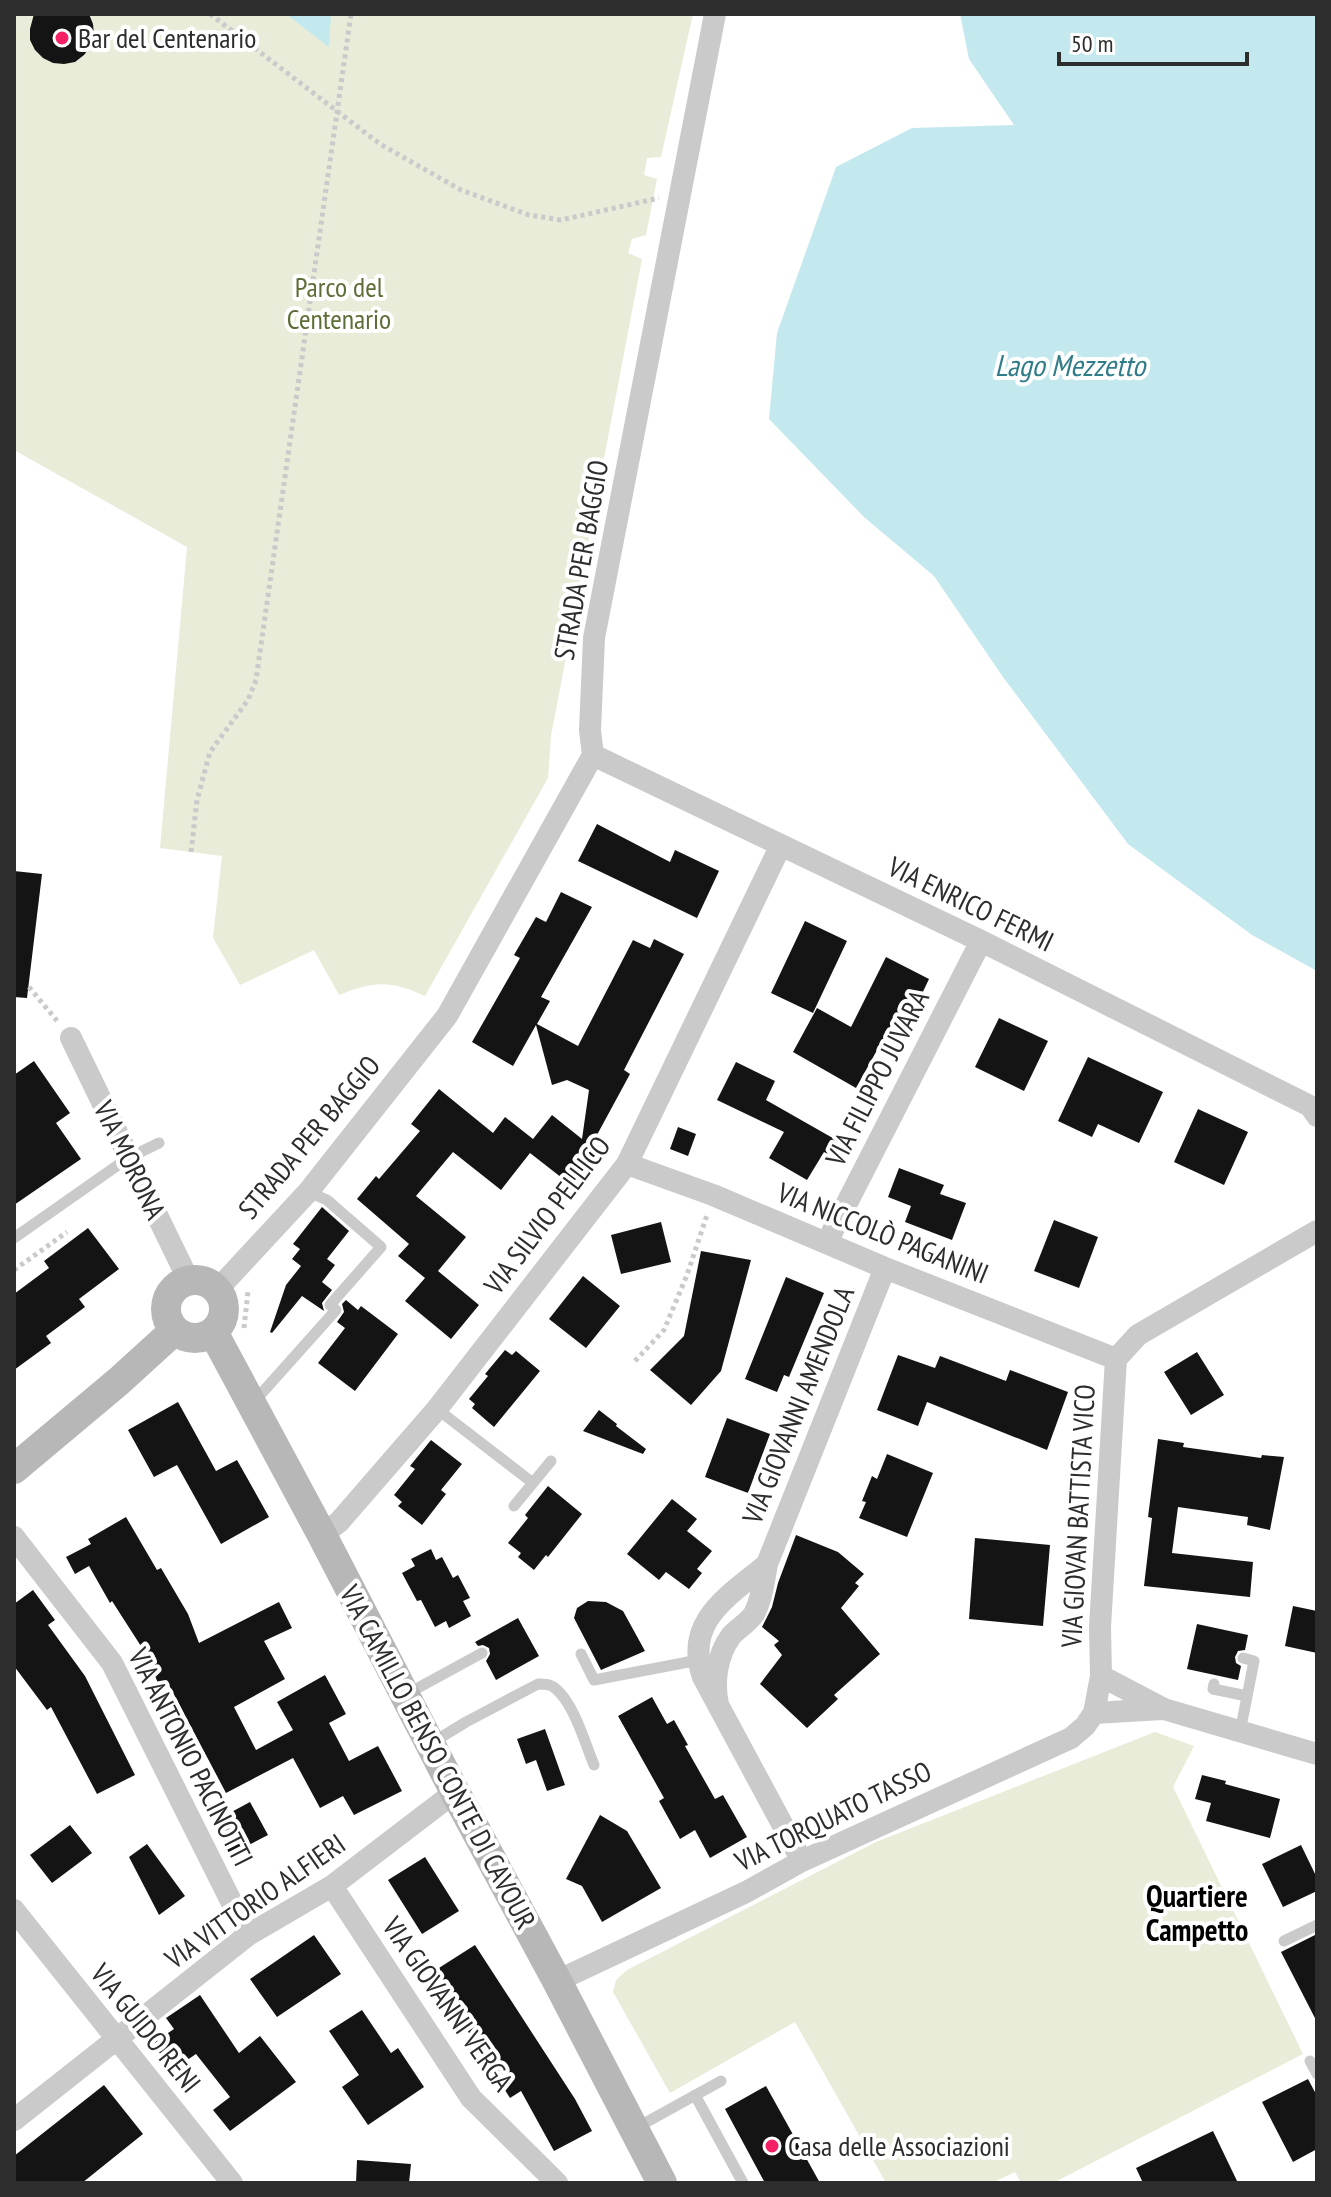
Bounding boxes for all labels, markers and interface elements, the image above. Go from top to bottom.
scale bar [1059,16,1247,66]
place label: Bar del Centenario [78,19,256,56]
text: 50 m [1071,28,1113,59]
marker: Bar del Centenario [53,29,71,47]
park label: Parco del Centenario [287,268,391,337]
water label: Lago Mezzetto [995,345,1147,384]
street label: STRADA PER BAGGIO [545,457,616,663]
street label: VIA ENRICO FERMI [881,847,1060,960]
street label: VIA FILIPPO JUVARA [816,983,937,1173]
street label: STRADA PER BAGGIO [229,1047,388,1226]
street label: VIA MORONA [85,1094,175,1226]
street label: VIA SILVIO PELLICO [475,1128,618,1302]
street label: VIA NICCOLÒ PAGANINI [771,1173,994,1292]
street label: VIA GIOVANNI AMENDOLA [733,1280,862,1530]
street label: VIA GIOVAN BATTISTA VICO [1052,1383,1103,1650]
street label: VIA CAMILLO BENSO CONTE DI CAVOUR [331,1578,545,1935]
street label: VIA ANTONIO PACINOTTI [120,1641,262,1872]
street label: VIA TORQUATO TASSO [728,1752,937,1879]
street label: VIA VITTORIO ALFIERI [156,1825,352,1977]
district label: Quartiere Campetto [1146,1876,1248,1949]
street label: VIA GIOVANNI VERGA [374,1909,523,2099]
street label: VIA GUIDO RENI [82,1955,210,2100]
place label: Casa delle Associazioni [788,2127,1010,2164]
marker: Casa delle Associazioni [763,2137,781,2155]

